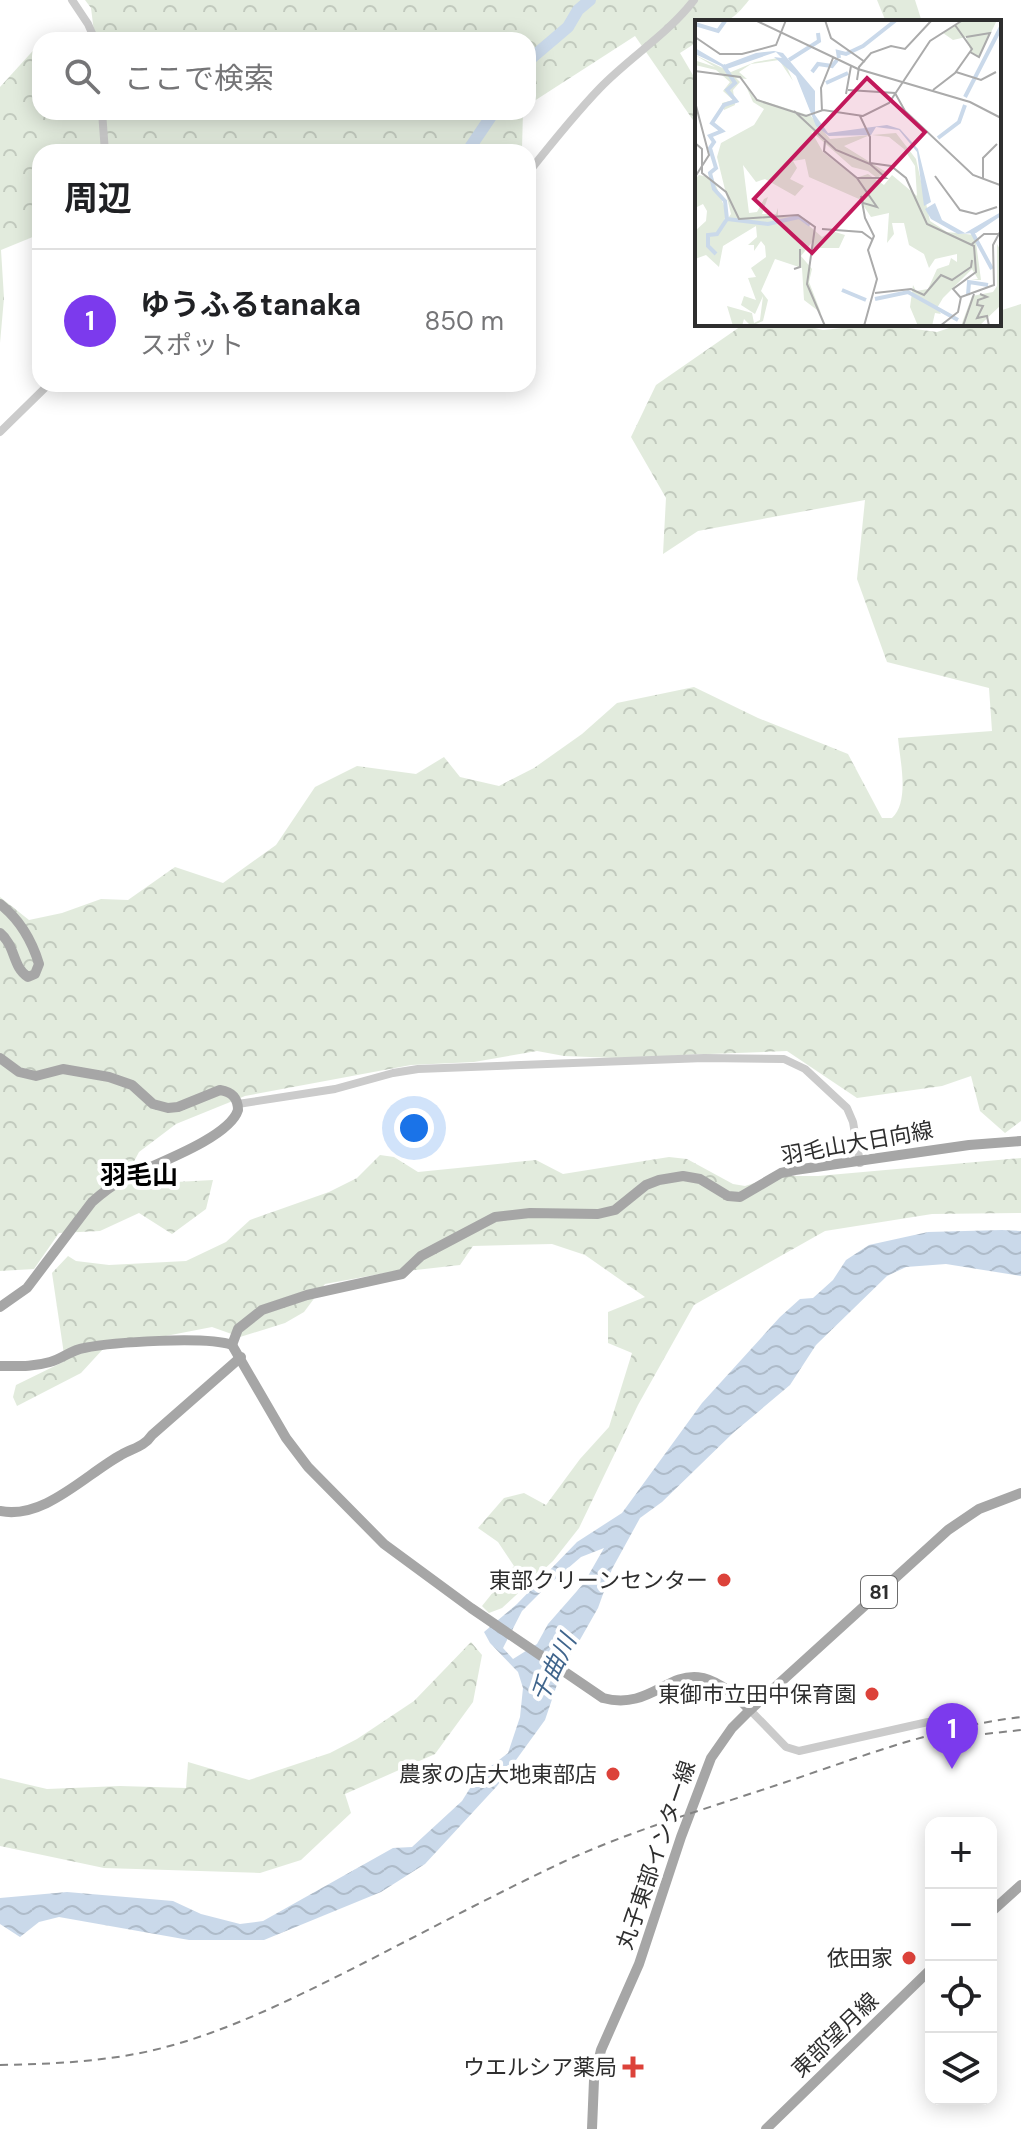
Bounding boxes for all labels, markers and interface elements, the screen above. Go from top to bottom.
inset map [695,20,1001,326]
search box [32,32,536,120]
icon: search [60,54,104,98]
text: ここで検索 [124,59,274,98]
text: 周辺 [64,176,132,221]
text: ゆうふるtanaka [140,285,361,324]
text: 1 [85,304,95,338]
text: 850 m [424,304,504,338]
text: スポット [140,328,244,362]
your location [394,1108,434,1148]
street label: 羽毛山大日向線 [779,1115,935,1171]
district label: 羽毛山 [100,1158,178,1192]
place label: 東部クリーンセンター [489,1566,708,1595]
marker: 東部クリーンセンター [715,1571,733,1589]
road number: 81 [861,1576,897,1608]
water label: 千曲川 [523,1626,584,1707]
place label: 東御市立田中保育園 [658,1680,856,1709]
marker: 東御市立田中保育園 [863,1685,881,1703]
pin: 1 [926,1703,978,1769]
street label: 丸子東部インター線 [610,1757,702,1953]
place label: 農家の店大地東部店 [399,1760,597,1789]
marker: 農家の店大地東部店 [604,1765,622,1783]
map controls [925,1817,997,2105]
button: + [925,1817,997,1889]
button: − [925,1889,997,1961]
place label: 依田家 [827,1944,893,1973]
marker: 依田家 [900,1949,918,1967]
button: locate [925,1961,997,2033]
street label: 東部望月線 [785,1986,885,2084]
button: layers [925,2033,997,2105]
place label: ウエルシア薬局 [463,2053,617,2082]
marker: ウエルシア薬局 [624,2058,642,2076]

